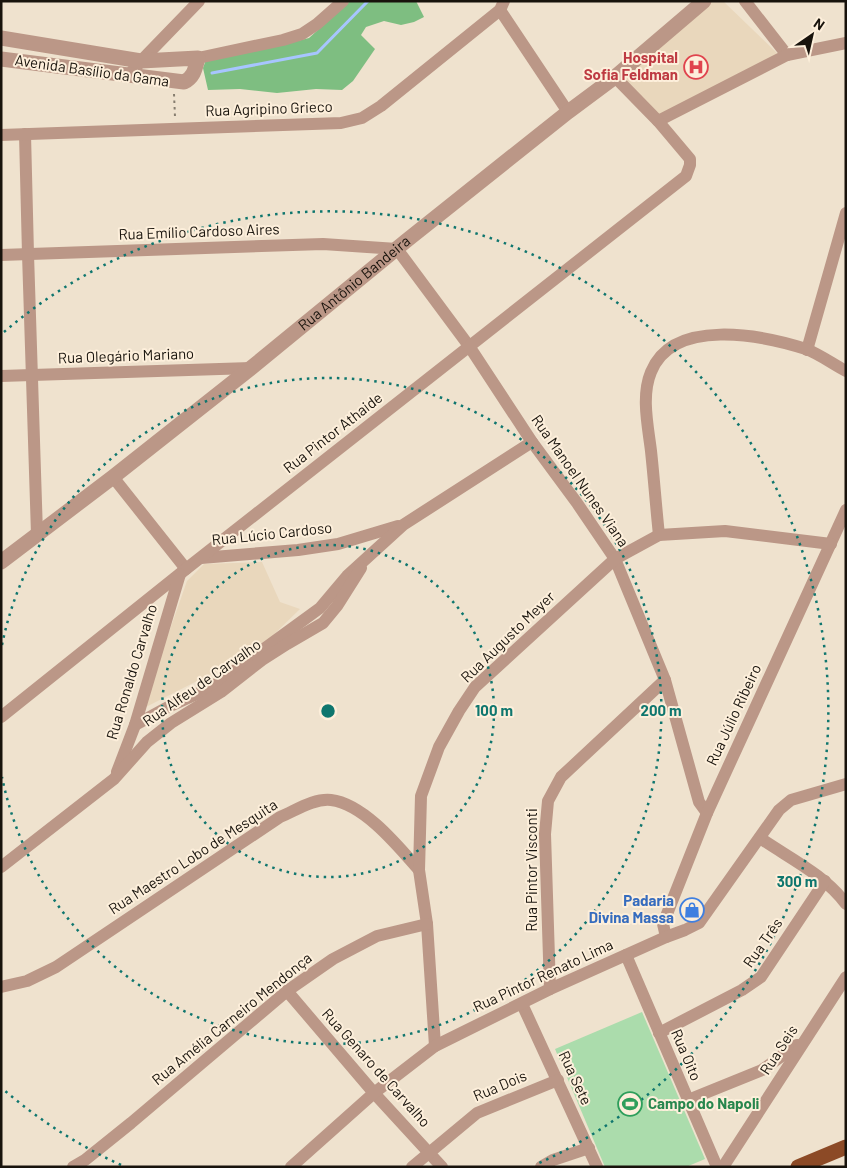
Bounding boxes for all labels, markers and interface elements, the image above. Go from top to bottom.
north arrow [787,10,837,60]
text: N [811,14,828,33]
place label: Hospital Sofia Feldman [584,48,678,83]
street label: Avenida Basílio da Gama [14,50,171,90]
hospital icon: Hospital Sofia Feldman [683,54,709,80]
street label: Rua Agripino Grieco [205,97,333,119]
street label: Rua Emílio Cardoso Aires [118,219,280,243]
street label: Rua Antônio Bandeira [294,231,413,334]
street label: Rua Olegário Mariano [58,344,194,366]
street label: Rua Pintor Athaide [279,388,385,476]
street label: Rua Manoel Nunes Viana [528,411,633,550]
street label: Rua Lúcio Cardoso [211,518,333,548]
street label: Rua Augusto Meyer [457,587,558,686]
street label: Rua Ronaldo Carvalho [102,602,160,742]
street label: Rua Alfeu de Carvalho [139,635,264,730]
street label: Rua Júlio Ribeiro [702,661,764,768]
text: 100 m [475,701,513,719]
text: 200 m [640,701,682,719]
centre of rings [319,702,337,720]
street label: Rua Maestro Lobo de Mesquita [105,795,280,918]
street label: Rua Pintor Visconti [522,808,540,932]
text: 300 m [777,872,817,890]
place label: Padaria Divina Massa [589,891,674,926]
shop icon: Padaria Divina Massa [679,897,705,923]
street label: Rua Três [739,914,786,971]
street label: Rua Pintor Renato Lima [470,935,615,1015]
street label: Rua Amélia Carneiro Mendonça [148,948,315,1088]
street label: Rua Genaro de Carvalho [319,1004,435,1130]
street label: Rua Seis [755,1021,801,1078]
street label: Rua Oito [668,1026,706,1083]
street label: Rua Sete [556,1048,596,1108]
street label: Rua Dois [470,1066,529,1104]
sports icon: Campo do Napoli [617,1091,643,1117]
place label: Campo do Napoli [648,1094,760,1112]

